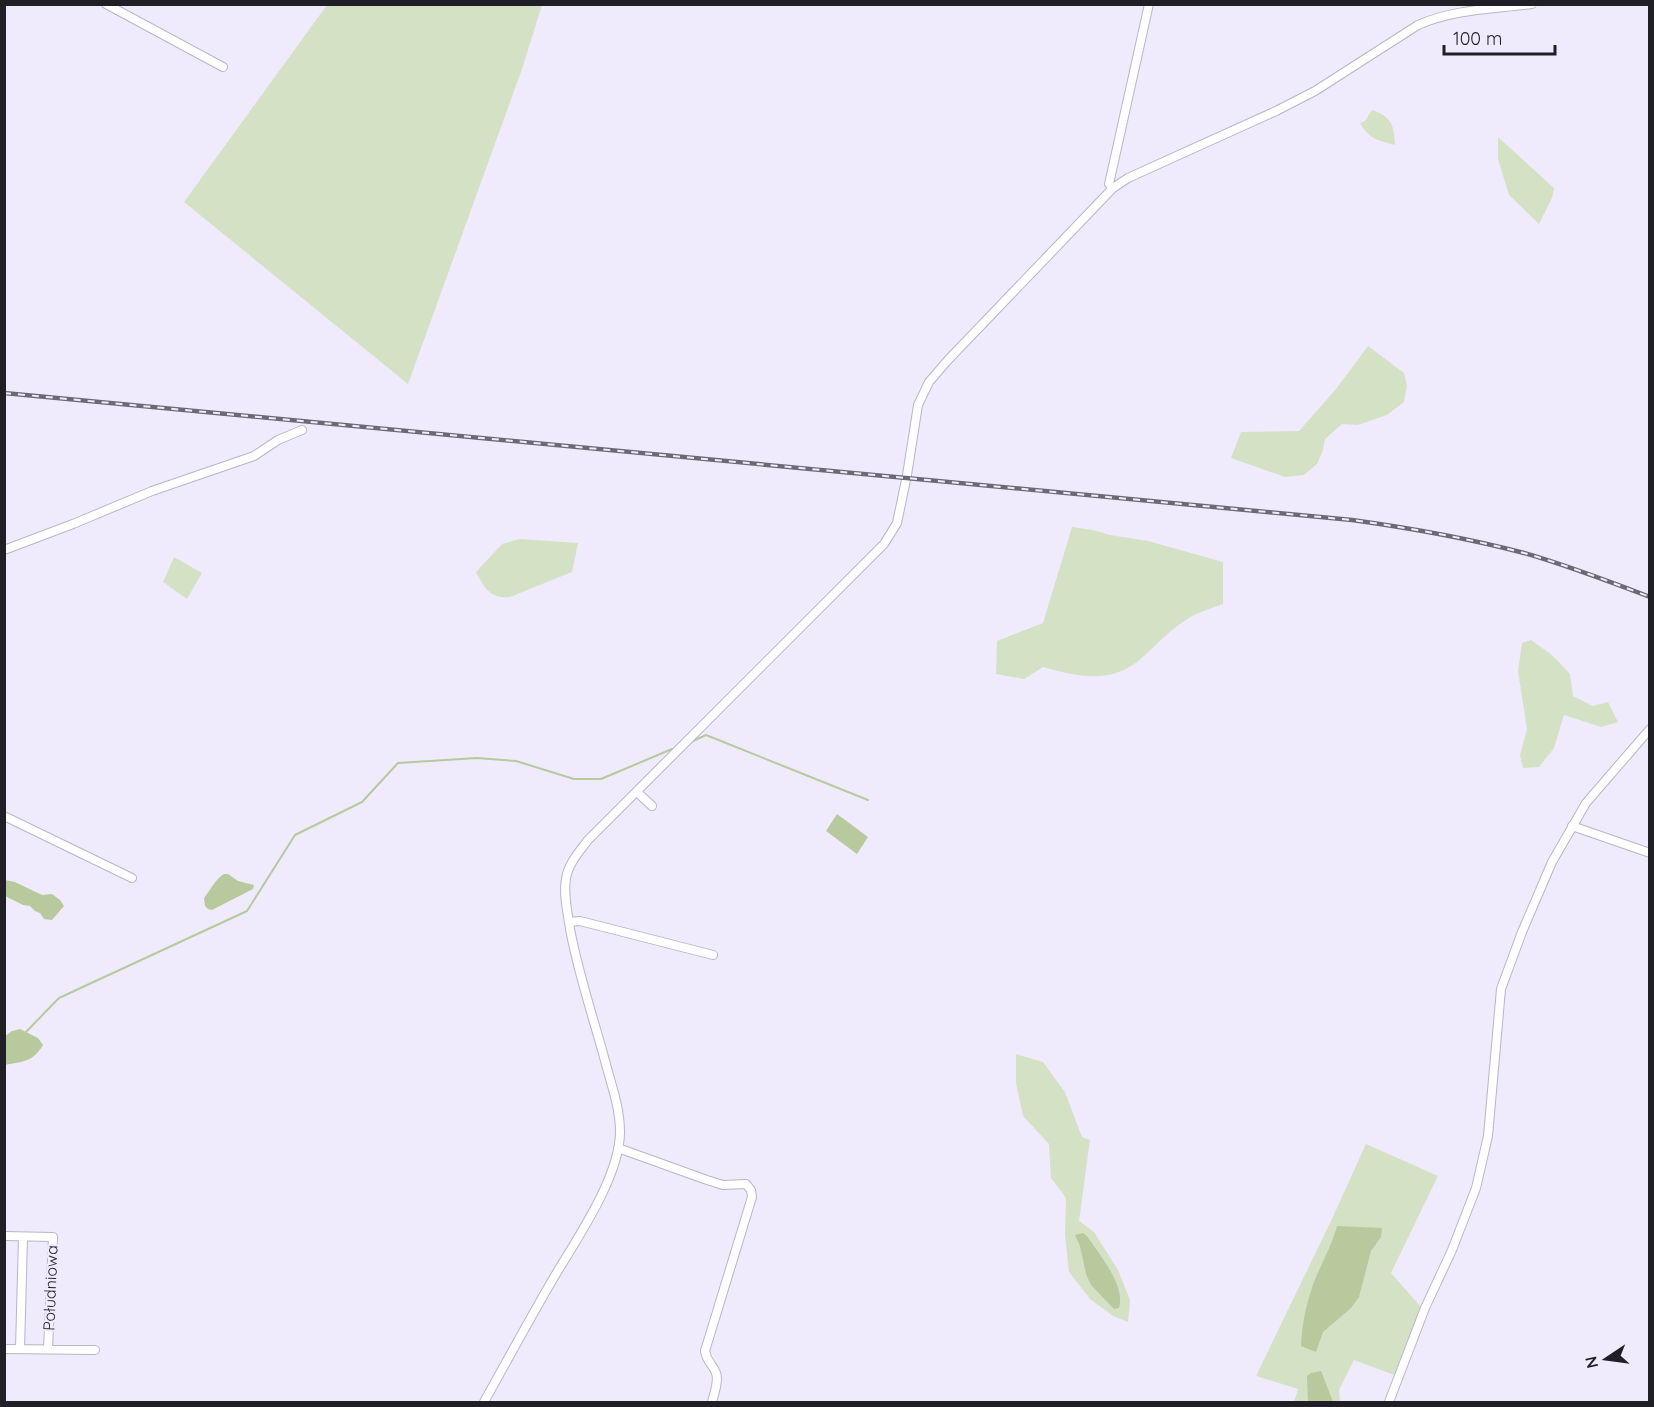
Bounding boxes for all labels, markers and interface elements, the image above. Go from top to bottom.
scale bar [1444,18,1555,56]
text: 100 m [1453,27,1502,50]
street label: Południowa [39,1245,61,1331]
north arrow [1576,1329,1636,1389]
text: N [1580,1354,1602,1370]

